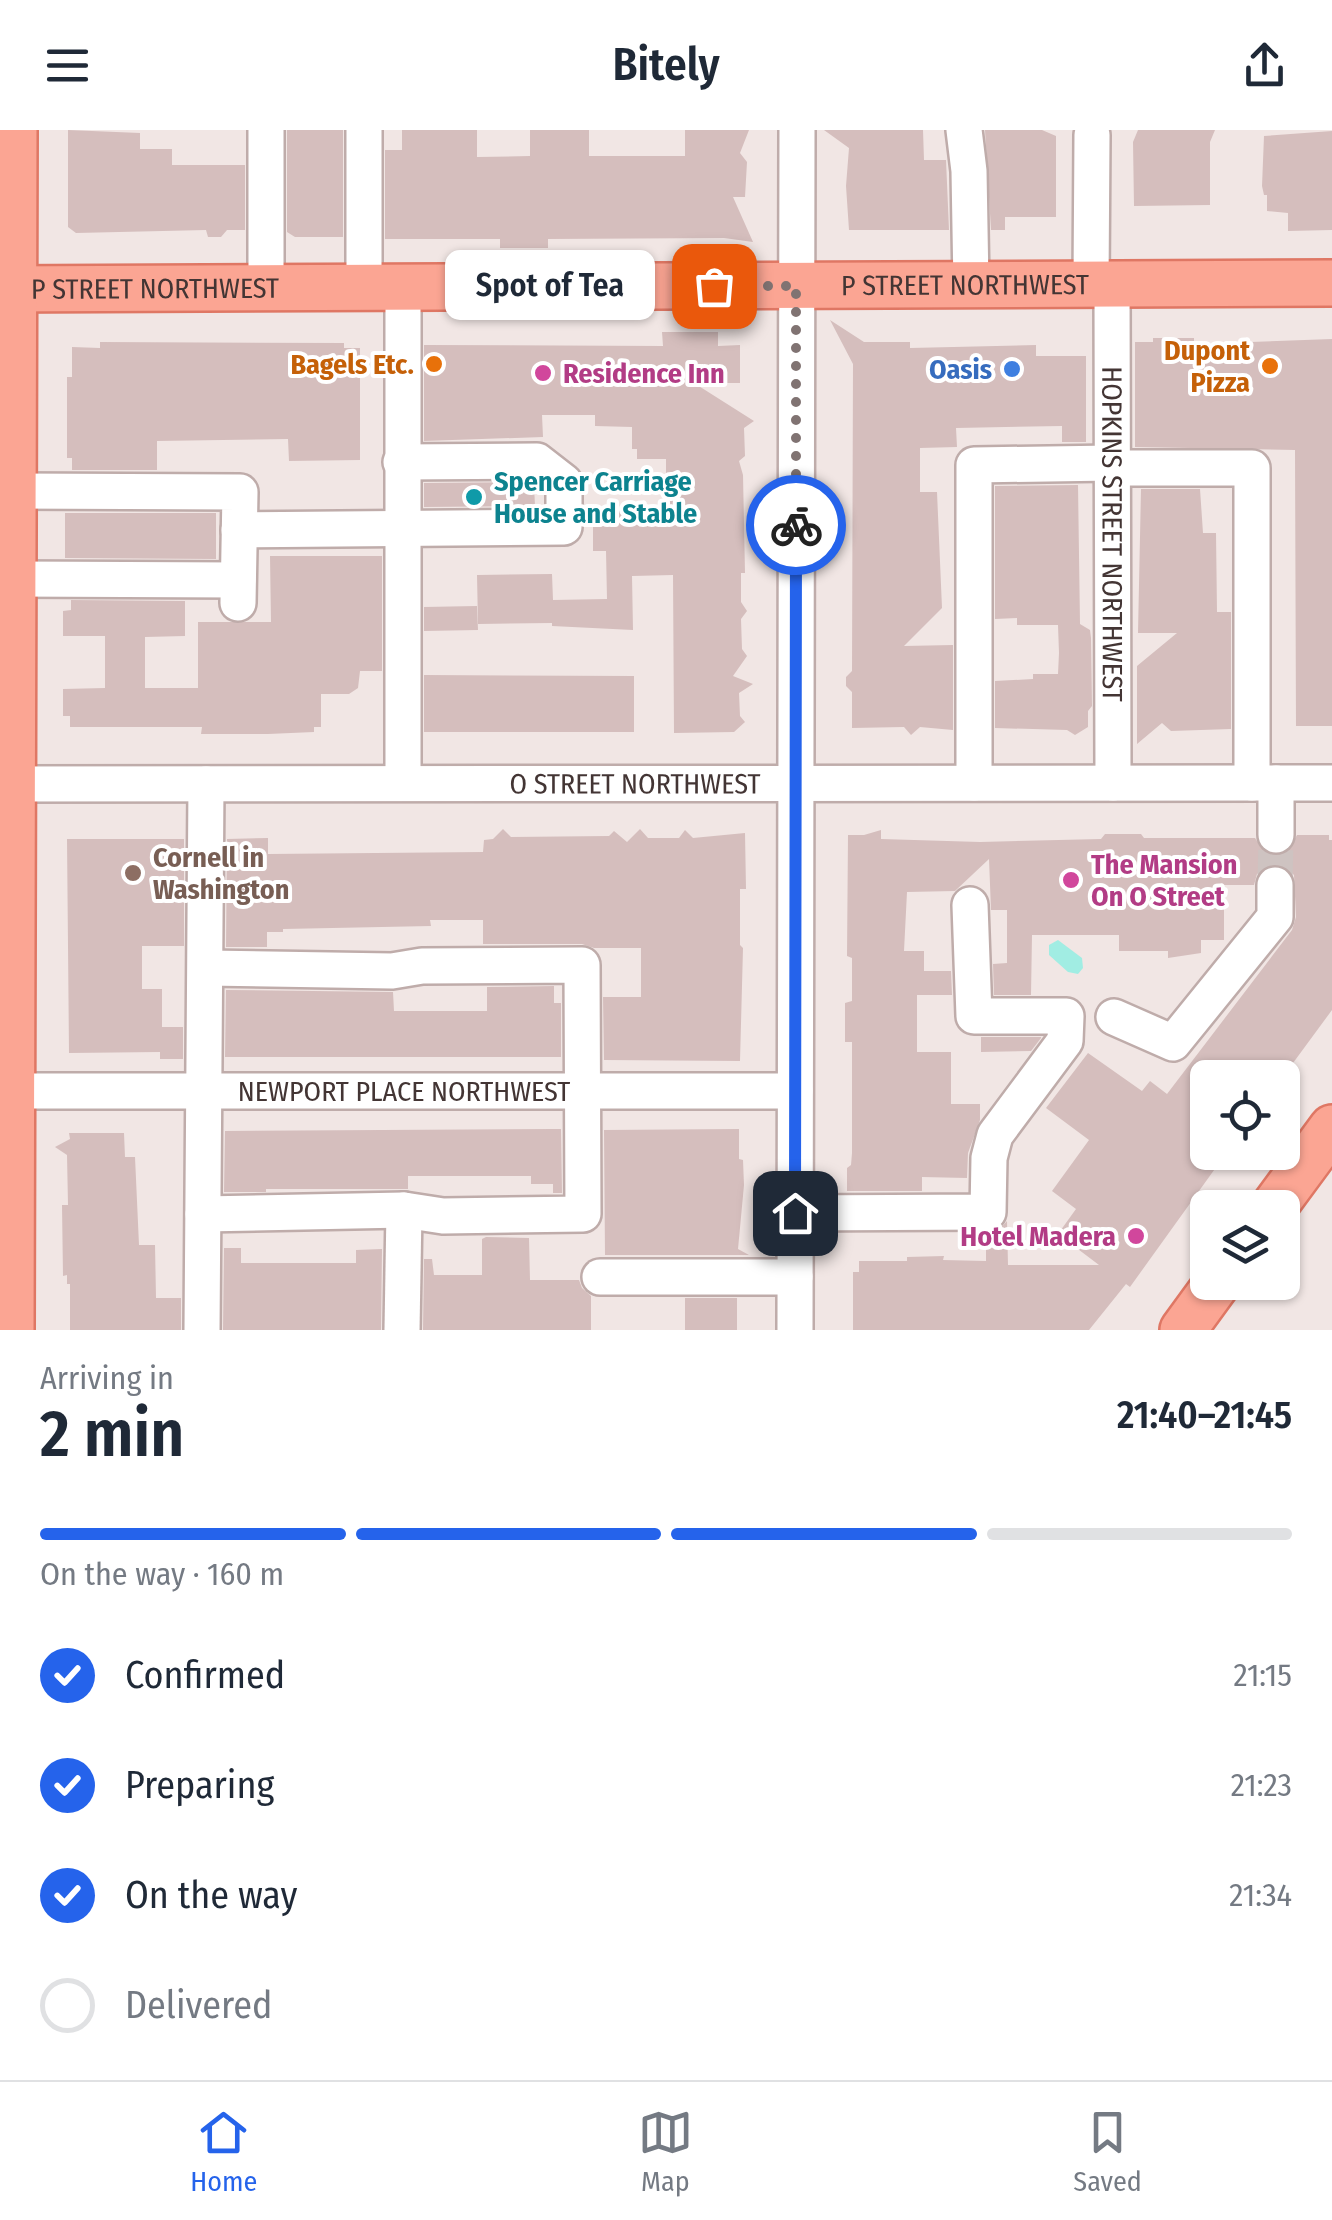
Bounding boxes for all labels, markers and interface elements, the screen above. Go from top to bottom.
icon: menu [40,38,95,93]
text: Bitely [612,38,720,92]
icon: share [1237,38,1292,93]
pin [672,244,757,329]
callout: Spot of Tea [444,251,654,321]
icon: bag [687,259,742,314]
text: Spot of Tea [476,266,624,304]
street label: P STREET NORTHWEST [841,268,1089,302]
street label: P STREET NORTHWEST [31,271,279,305]
place label: Dupont Pizza [1164,334,1251,399]
place label: Bagels Etc. [290,348,414,381]
marker: Bagels Etc. [423,353,445,375]
place label: Oasis [929,353,992,386]
marker: Dupont Pizza [1259,355,1281,377]
place label: Residence Inn [563,357,725,390]
marker: Oasis [1001,358,1023,380]
marker: Residence Inn [532,362,554,384]
street label: HOPKINS STREET NORTHWEST [1096,366,1129,702]
place label: Spencer Carriage House and Stable [494,465,697,530]
courier [746,475,846,575]
marker: Spencer Carriage House and Stable [463,486,485,508]
icon: bike [769,498,824,553]
street label: O STREET NORTHWEST [510,767,760,800]
place label: Cornell in Washington [153,841,289,906]
place label: The Mansion On O Street [1091,848,1237,913]
marker: Cornell in Washington [122,862,144,884]
marker: The Mansion On O Street [1060,869,1082,891]
map controls [1190,1060,1300,1300]
button: locate [1190,1060,1300,1170]
street label: NEWPORT PLACE NORTHWEST [238,1075,570,1108]
pin [753,1171,838,1256]
icon: home [768,1186,823,1241]
button: layers [1190,1190,1300,1300]
place label: Hotel Madera [960,1220,1116,1253]
marker: Hotel Madera [1125,1225,1147,1247]
text: Arriving in [40,1359,174,1397]
text: 21:40–21:45 [1117,1392,1292,1438]
text: 2 min [40,1395,184,1473]
text: On the way · 160 m [40,1555,284,1593]
icon: check [40,1648,95,1703]
text: Confirmed [125,1652,285,1698]
text: 21:15 [1233,1656,1292,1694]
icon: check [40,1758,95,1813]
text: Preparing [125,1762,274,1808]
text: 21:23 [1231,1766,1292,1804]
icon: check [40,1868,95,1923]
text: On the way [125,1872,297,1918]
text: 21:34 [1229,1876,1292,1914]
text: Delivered [125,1982,272,2028]
tab: Home [190,2105,257,2198]
tab: Map [638,2105,693,2198]
tab: Saved [1073,2105,1142,2198]

